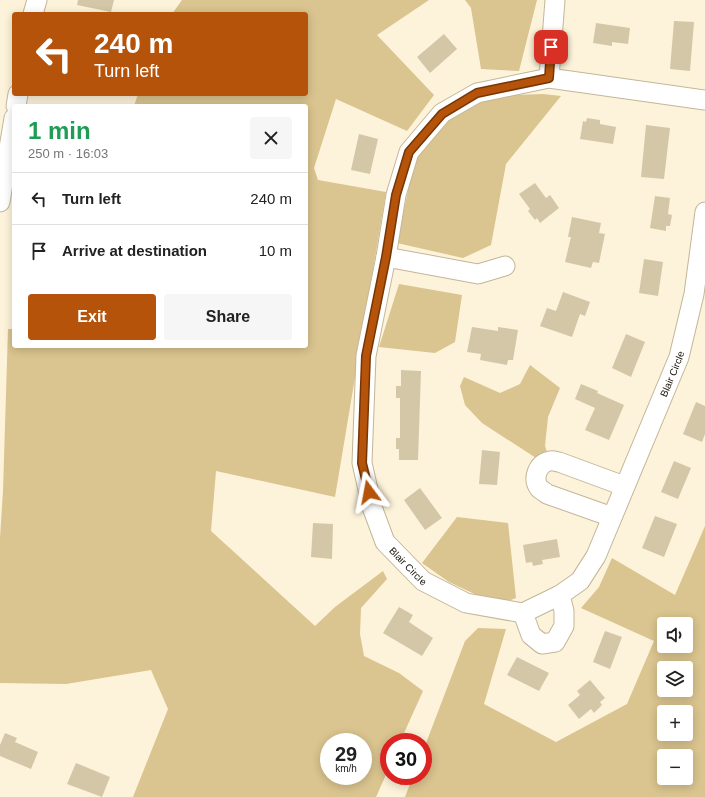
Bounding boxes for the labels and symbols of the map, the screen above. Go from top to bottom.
pin [534,30,568,64]
street label: Blair Circle [658,350,686,398]
position arrow [348,471,390,513]
street label: Blair Circle [387,545,428,588]
speed limit sign: 30 [380,733,432,785]

